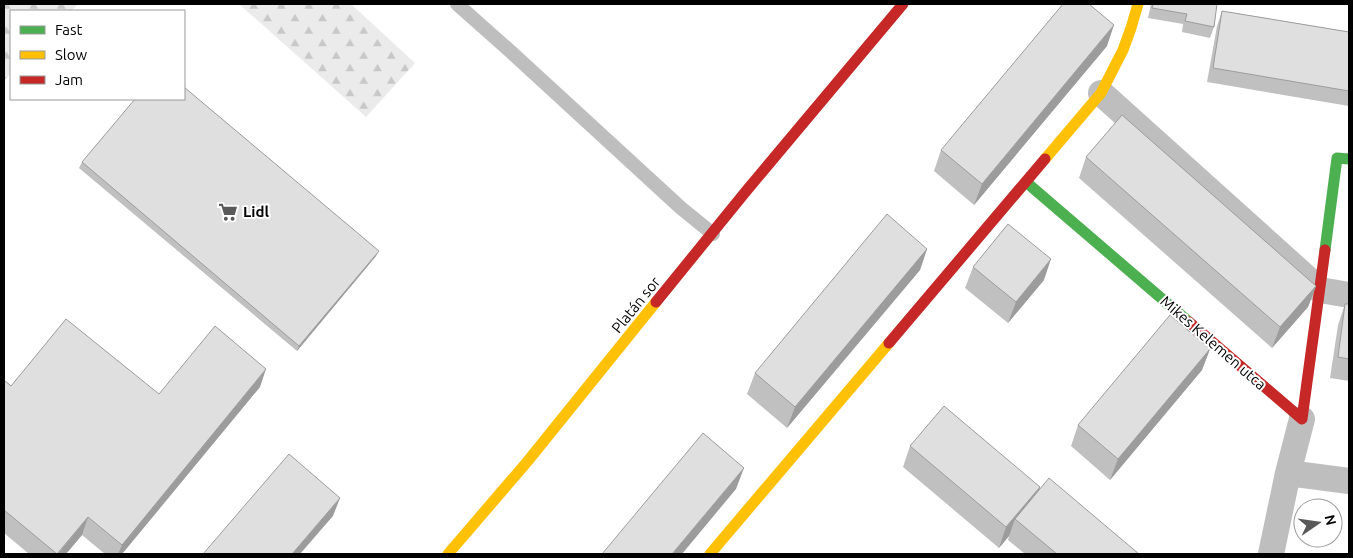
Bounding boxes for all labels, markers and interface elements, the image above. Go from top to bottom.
legend [10,10,185,100]
text: Fast [55,21,83,38]
text: Slow [55,46,88,63]
text: Jam [55,71,83,88]
supermarket icon: Lidl [217,201,239,223]
place label: Lidl [243,203,269,220]
street label: Platán sor [608,273,664,336]
street label: Mikes Kelemen utca [1157,292,1269,393]
north arrow [1293,498,1343,548]
text: N [1322,513,1340,527]

